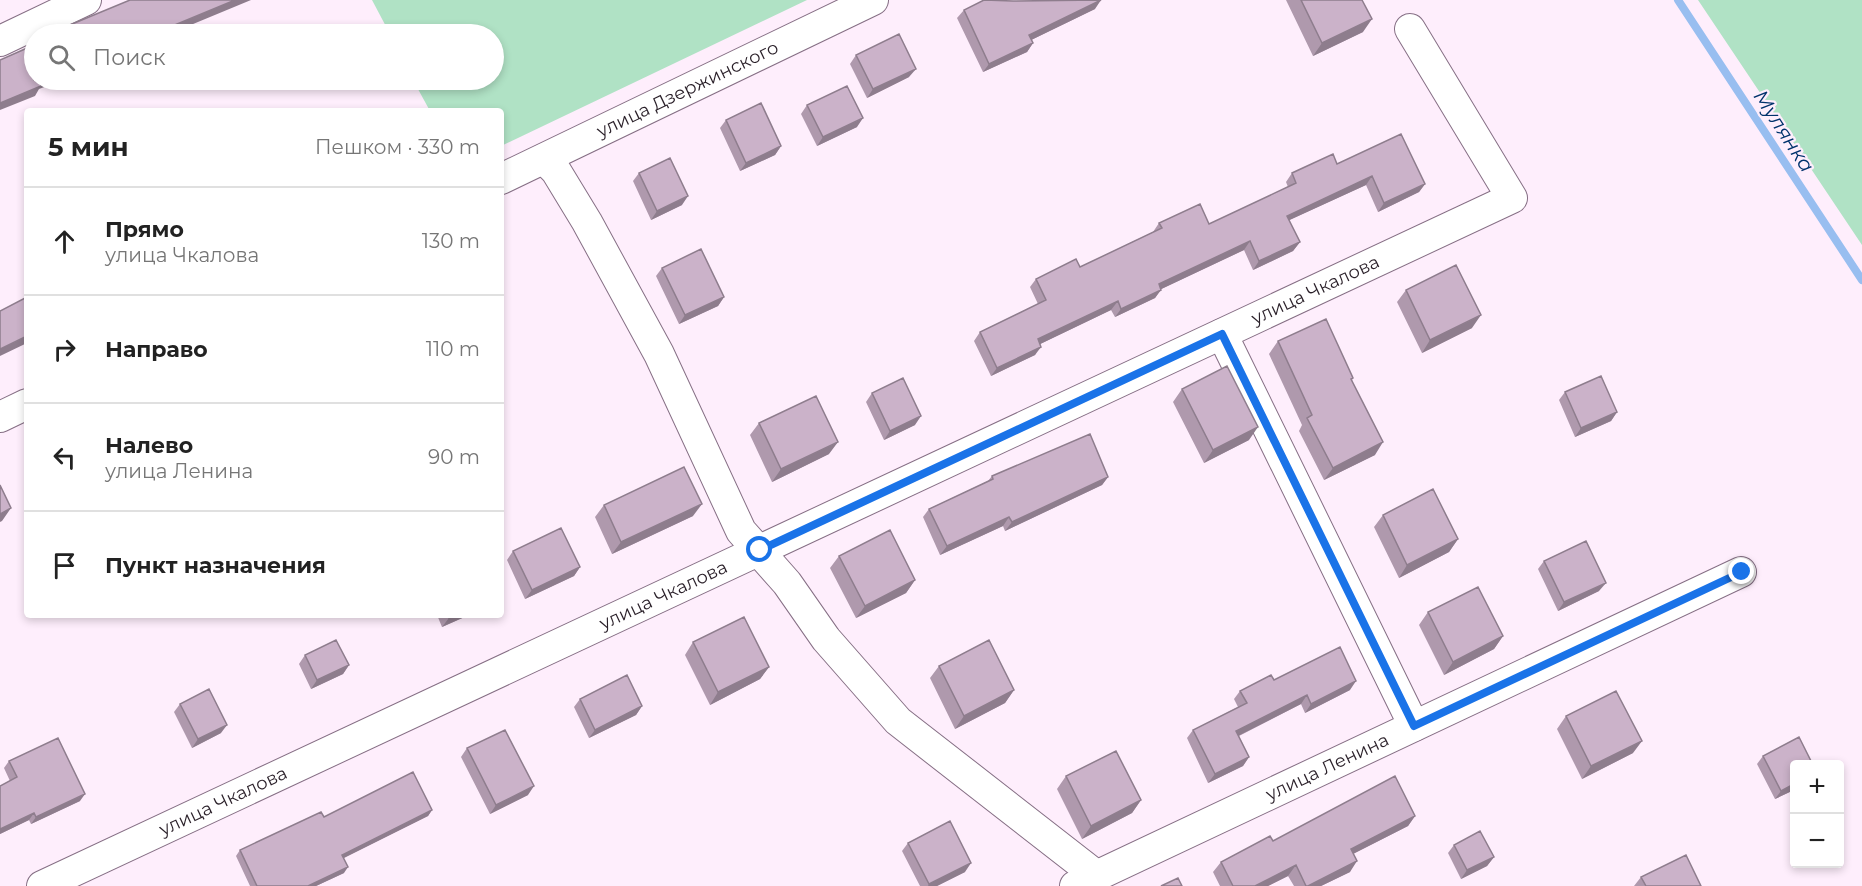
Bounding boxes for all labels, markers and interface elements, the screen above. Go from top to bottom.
search box [24,24,504,90]
street label: улица Дзержинского [592,36,782,143]
icon: search [45,41,78,74]
text: Поиск [93,44,165,71]
water label: Мулянка [1749,85,1819,177]
text: 5 мин [48,131,129,163]
text: Пешком · 330 m [315,135,480,159]
text: Прямо [105,216,184,243]
icon: ahead [48,225,81,258]
text: 130 m [422,229,480,253]
text: улица Чкалова [105,243,259,267]
street label: улица Чкалова [1247,251,1383,330]
icon: right [48,333,81,366]
text: Направо [105,336,208,363]
text: 110 m [426,337,480,361]
text: Налево [105,432,193,459]
icon: left [48,441,81,474]
text: 90 m [428,445,480,469]
text: улица Ленина [105,459,253,483]
route start [746,536,772,562]
icon: arrive [48,549,81,582]
text: Пункт назначения [105,552,326,579]
street label: улица Чкалова [595,556,731,635]
route end [1728,558,1754,584]
street label: улица Ленина [1261,729,1392,806]
map controls [1790,760,1844,868]
button: + [1790,760,1844,814]
street label: улица Чкалова [155,762,291,841]
button: − [1790,814,1844,868]

